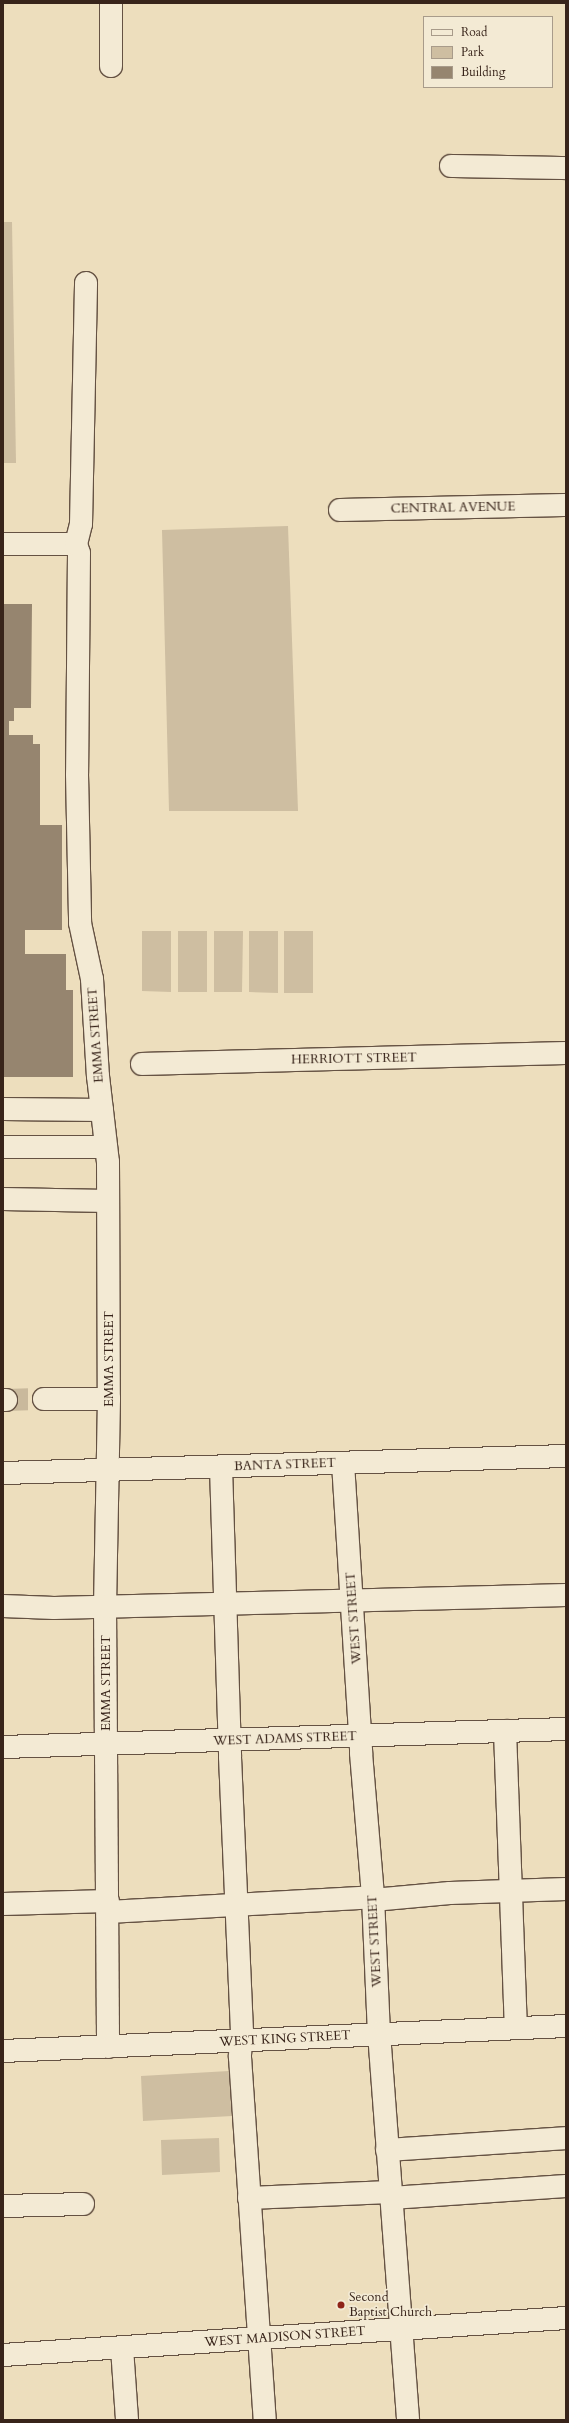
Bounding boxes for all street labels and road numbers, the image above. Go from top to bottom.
street label: CENTRAL AVENUE [390,499,516,517]
street label: EMMA STREET [85,987,107,1083]
street label: HERRIOTT STREET [291,1050,417,1068]
street label: EMMA STREET [101,1311,117,1407]
street label: BANTA STREET [234,1455,336,1475]
street label: WEST STREET [343,1571,365,1665]
street label: EMMA STREET [98,1635,114,1731]
street label: WEST ADAMS STREET [213,1729,357,1749]
street label: WEST STREET [365,1894,385,1988]
street label: WEST KING STREET [219,2028,351,2050]
street label: WEST MADISON STREET [204,2324,366,2350]

